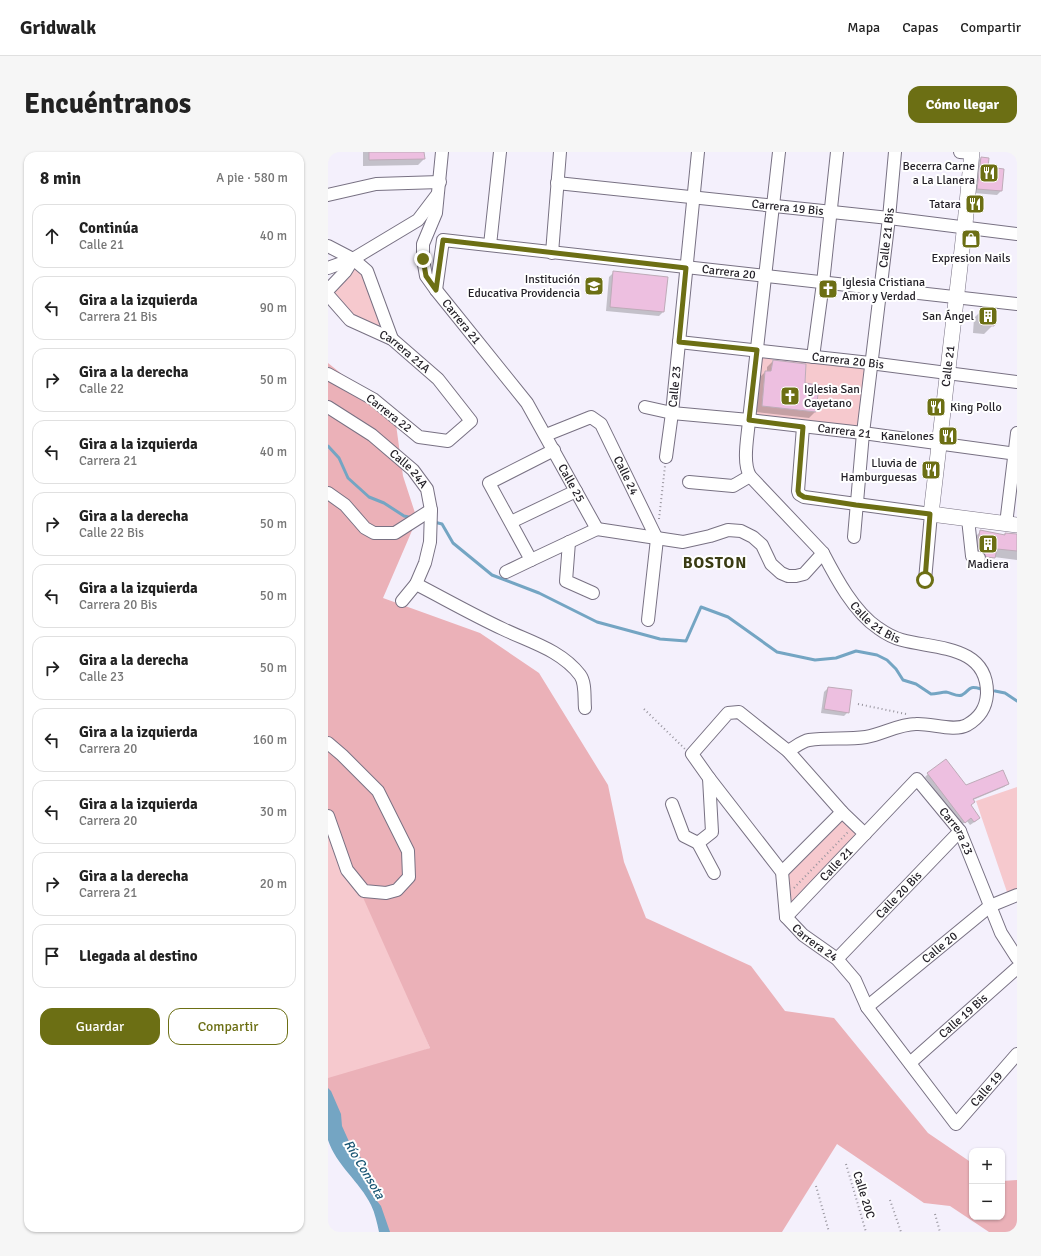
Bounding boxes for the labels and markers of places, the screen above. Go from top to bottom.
place label: Becerra Carne a La Llanera [902,159,975,188]
restaurant icon: Becerra Carne a La Llanera [978,162,1000,184]
restaurant icon: Tatara [964,193,986,215]
place label: Tatara [929,197,961,212]
shop icon: Expresion Nails [960,228,982,250]
place label: Expresion Nails [931,251,1011,266]
place label: Institución Educativa Providencia [468,272,580,301]
school or university icon: Institución Educativa Providencia [583,275,605,297]
place label: Iglesia Cristiana Amor y Verdad [842,275,925,304]
church icon: Iglesia Cristiana Amor y Verdad [817,278,839,300]
building icon: San Ángel [977,305,999,327]
place label: San Ángel [922,309,974,324]
place label: Iglesia San Cayetano [804,382,860,411]
church icon: Iglesia San Cayetano [779,385,801,407]
restaurant icon: King Pollo [925,396,947,418]
place label: King Pollo [950,400,1002,415]
restaurant icon: Kanelones [937,425,959,447]
place label: Kanelones [881,429,934,444]
place label: Lluvia de Hamburguesas [841,456,917,485]
restaurant icon: Lluvia de Hamburguesas [920,459,942,481]
building icon: Madiera [977,533,999,555]
place label: Madiera [967,557,1009,572]

